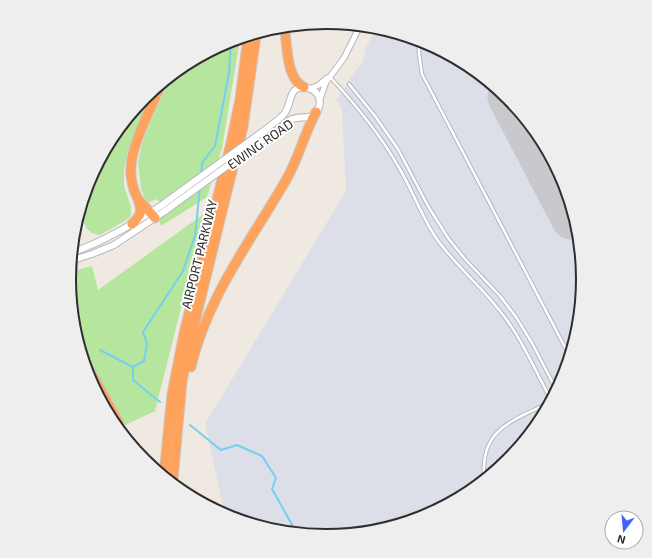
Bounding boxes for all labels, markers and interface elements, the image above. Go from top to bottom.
street label: EWING ROAD [224,115,296,173]
street label: AIRPORT PARKWAY [178,197,220,310]
north arrow [604,510,644,550]
text: N [615,533,627,547]

